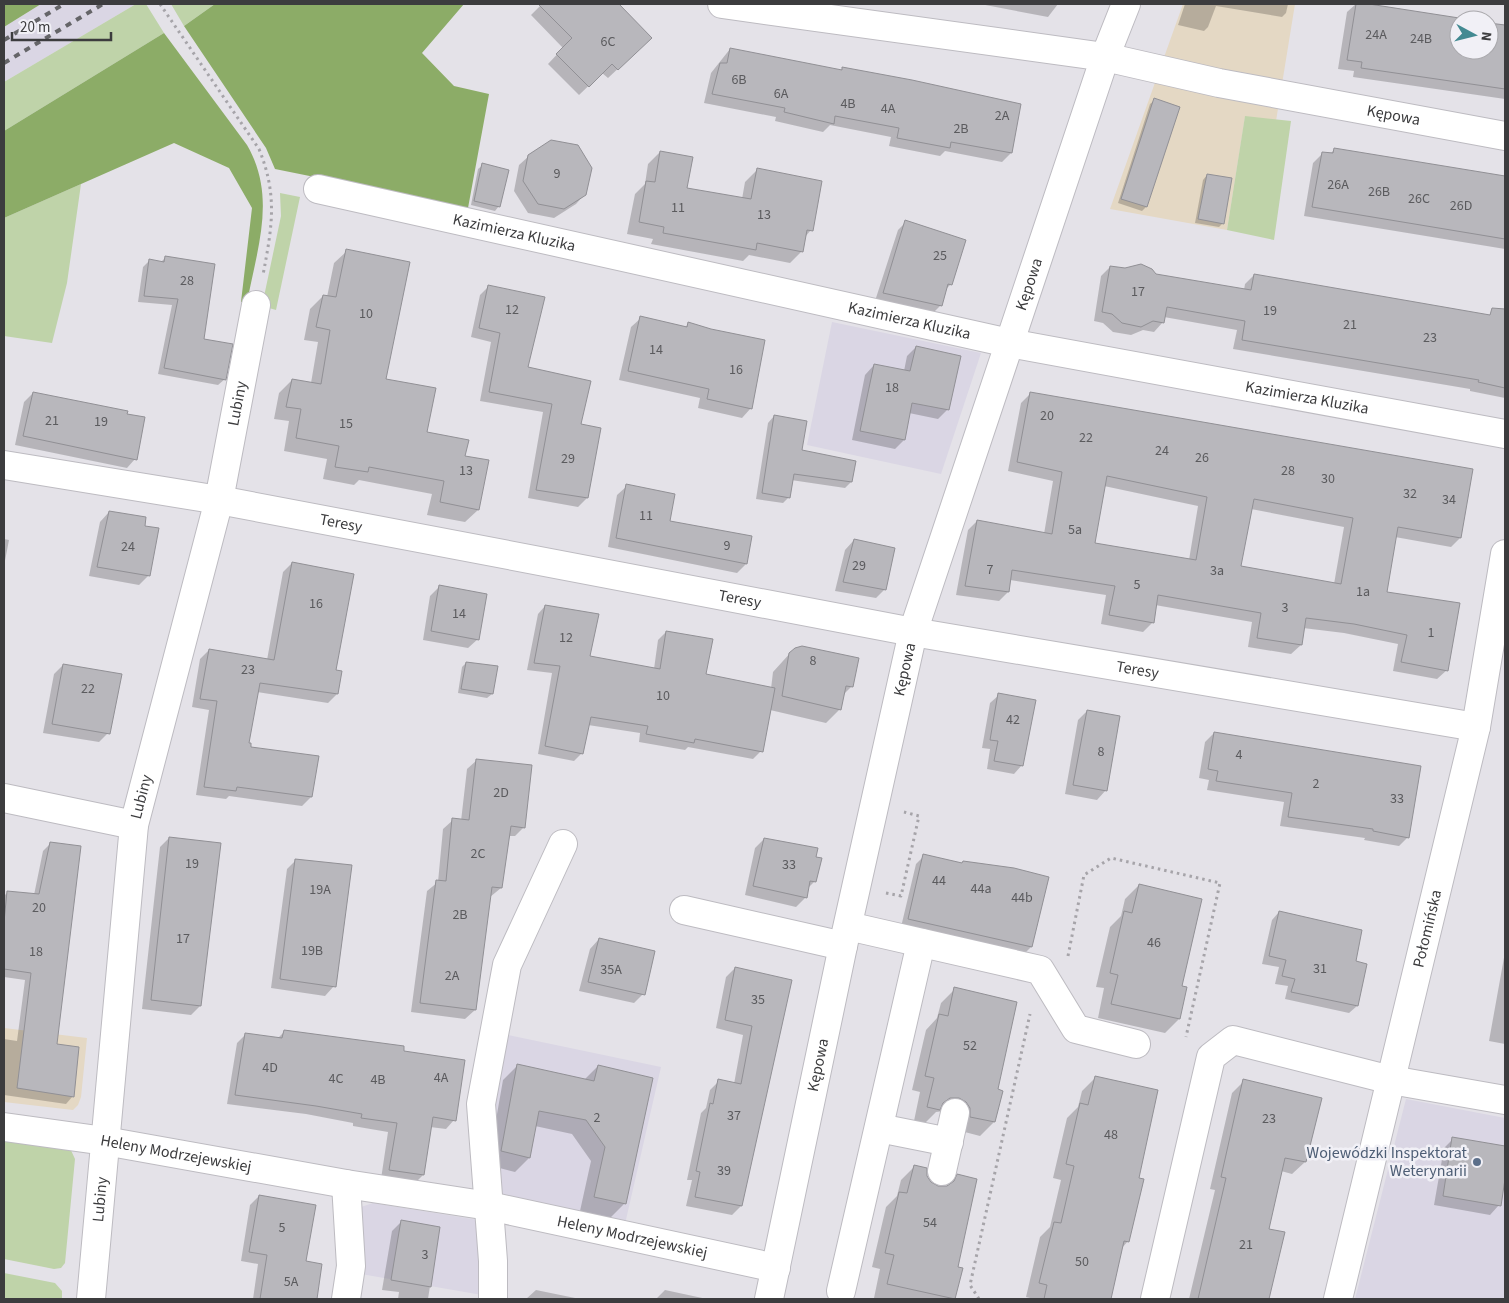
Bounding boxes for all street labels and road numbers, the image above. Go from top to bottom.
street label: Kępowa [1365,100,1422,131]
street label: Kazimierza Kluzika [451,208,578,257]
street label: Kępowa [1010,255,1048,313]
street label: Kazimierza Kluzika [846,296,973,345]
street label: Kazimierza Kluzika [1244,376,1371,420]
street label: Lubiny [222,379,252,428]
street label: Teresy [318,508,365,538]
street label: Teresy [717,584,764,614]
street label: Kępowa [888,641,921,698]
street label: Teresy [1115,655,1161,684]
street label: Lubiny [125,772,158,822]
street label: Połomińska [1407,887,1447,970]
street label: Kępowa [802,1036,834,1094]
street label: Heleny Modrzejewskiej [99,1129,253,1178]
street label: Lubiny [87,1175,113,1223]
street label: Heleny Modrzejewskiej [555,1210,709,1264]

